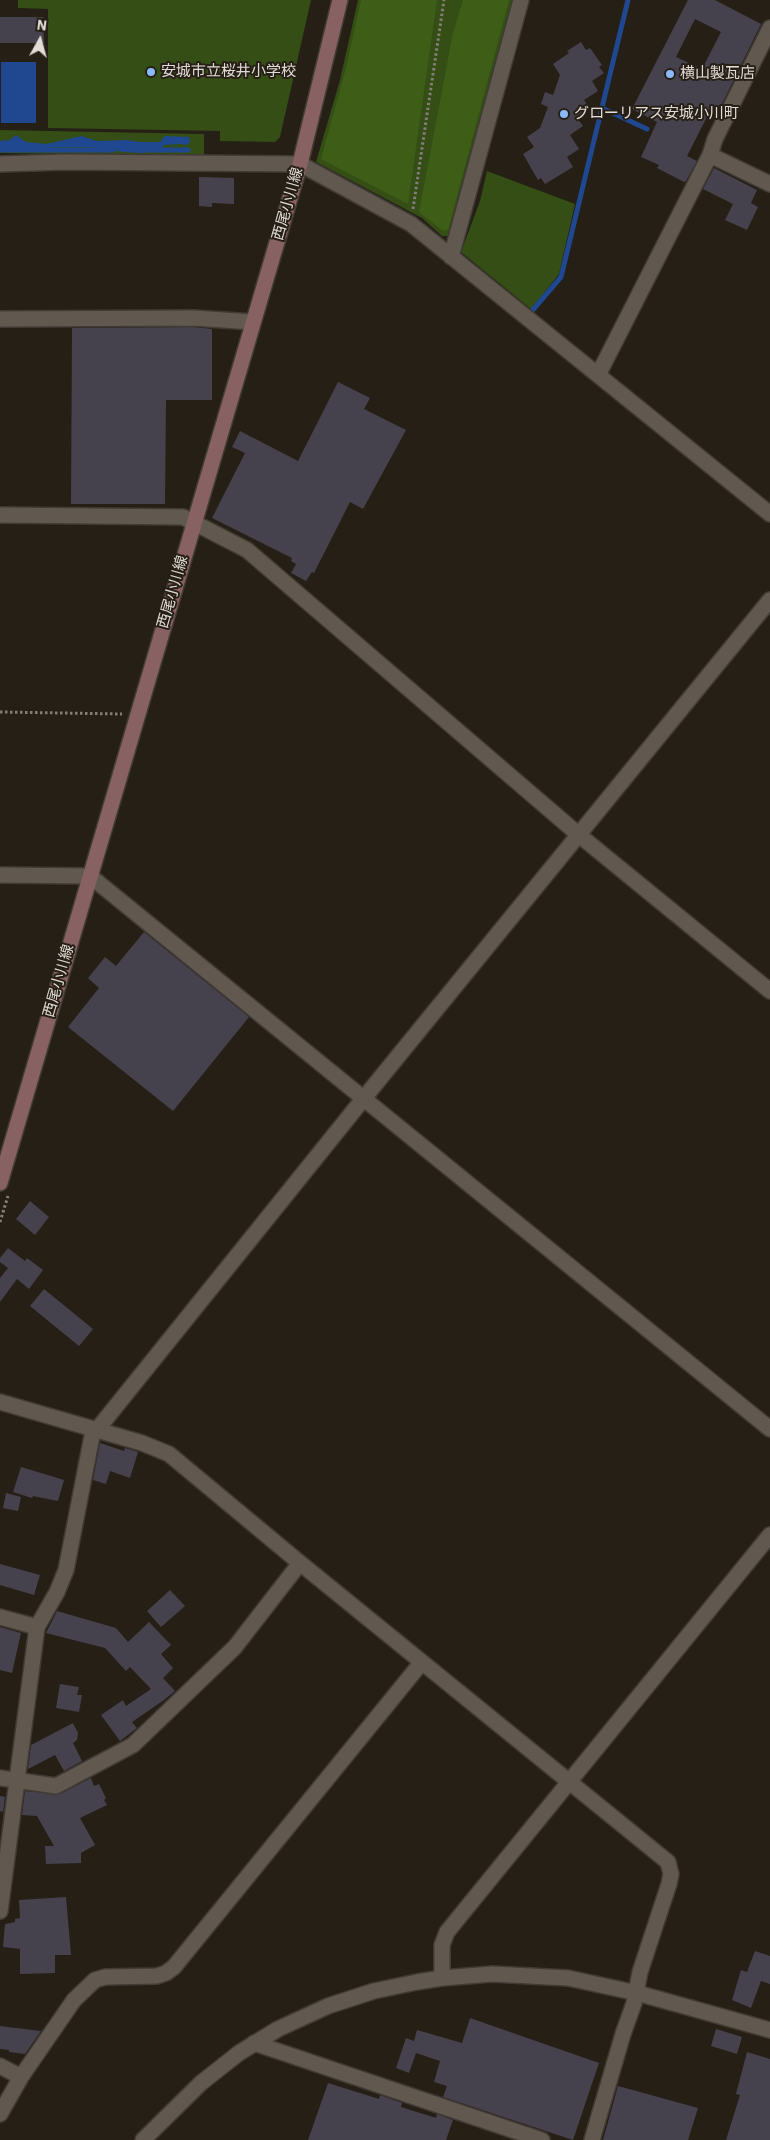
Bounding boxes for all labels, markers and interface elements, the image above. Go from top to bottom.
north arrow [15,15,65,65]
text: N [36,16,48,35]
place label: 安城市立桜井小学校 [161,63,296,81]
place label: 横山製瓦店 [680,65,755,83]
marker: 安城市立桜井小学校 [145,66,157,78]
marker: 横山製瓦店 [664,68,676,80]
place label: グローリアス安城小川町 [574,105,739,123]
marker: グローリアス安城小川町 [558,108,570,120]
street label: 西尾小川線 [269,165,307,243]
street label: 西尾小川線 [154,553,192,631]
street label: 西尾小川線 [40,942,78,1020]

